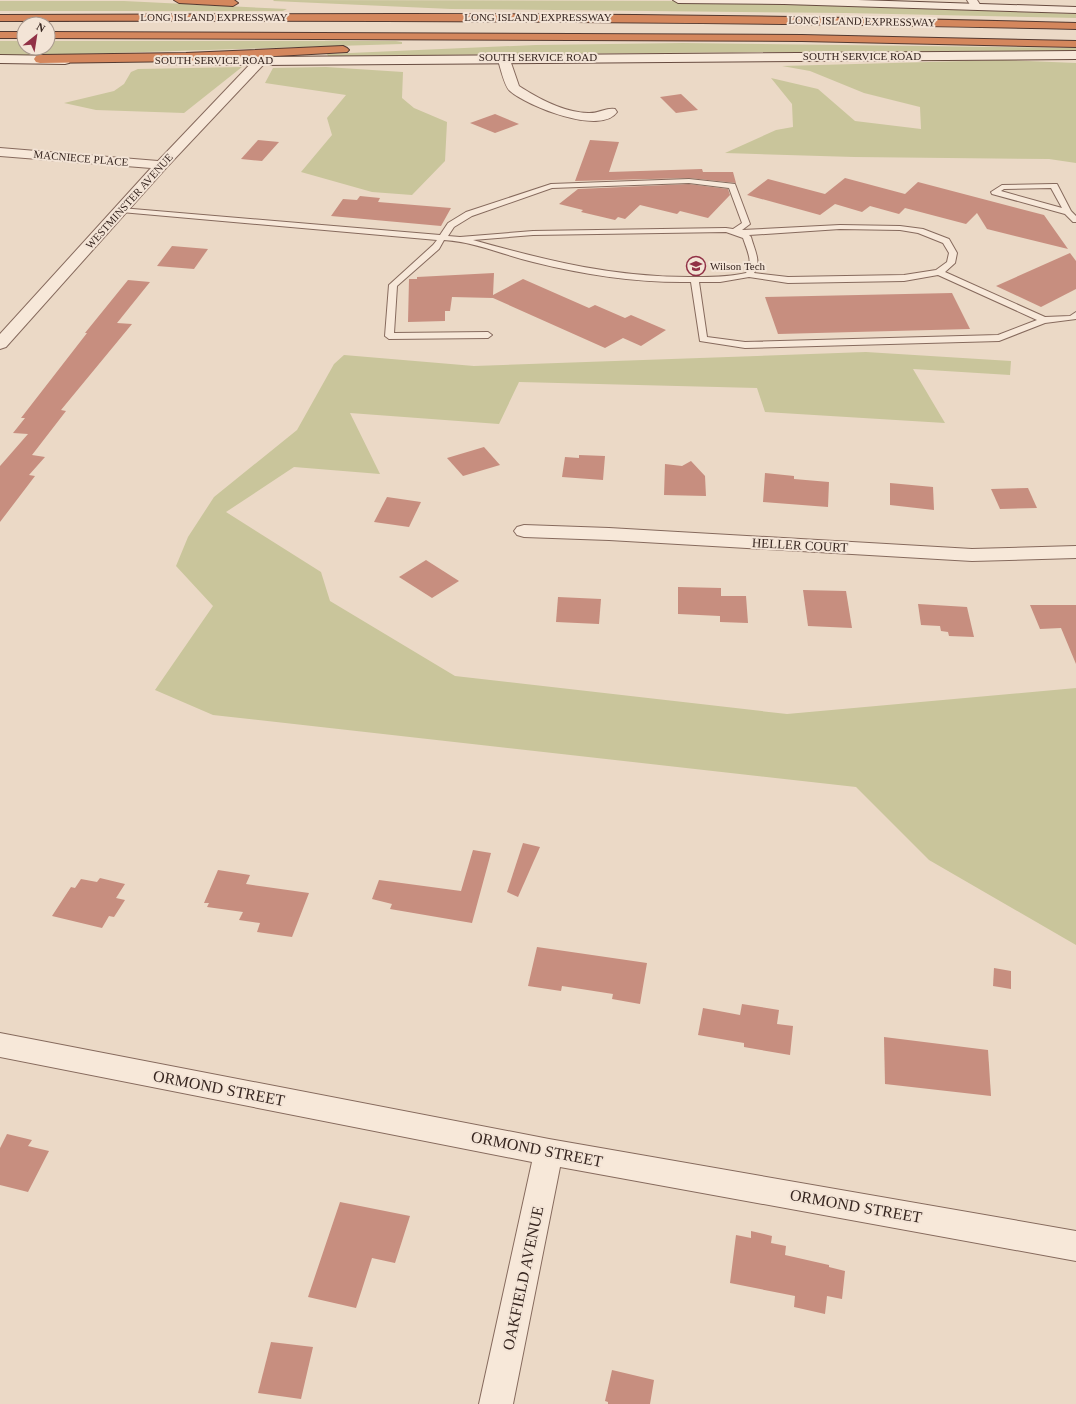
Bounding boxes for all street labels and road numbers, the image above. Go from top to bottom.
street label: LONG ISLAND EXPRESSWAY [140,11,288,23]
street label: LONG ISLAND EXPRESSWAY [464,11,612,23]
street label: LONG ISLAND EXPRESSWAY [788,14,936,28]
street label: SOUTH SERVICE ROAD [803,50,921,62]
street label: SOUTH SERVICE ROAD [479,51,597,63]
street label: SOUTH SERVICE ROAD [155,54,273,66]
street label: MACNIECE PLACE [33,148,129,168]
street label: WESTMINSTER AVENUE [83,151,175,251]
street label: HELLER COURT [751,535,849,555]
street label: ORMOND STREET [152,1067,287,1109]
street label: ORMOND STREET [470,1128,605,1170]
street label: ORMOND STREET [789,1186,924,1226]
street label: OAKFIELD AVENUE [499,1204,547,1352]

